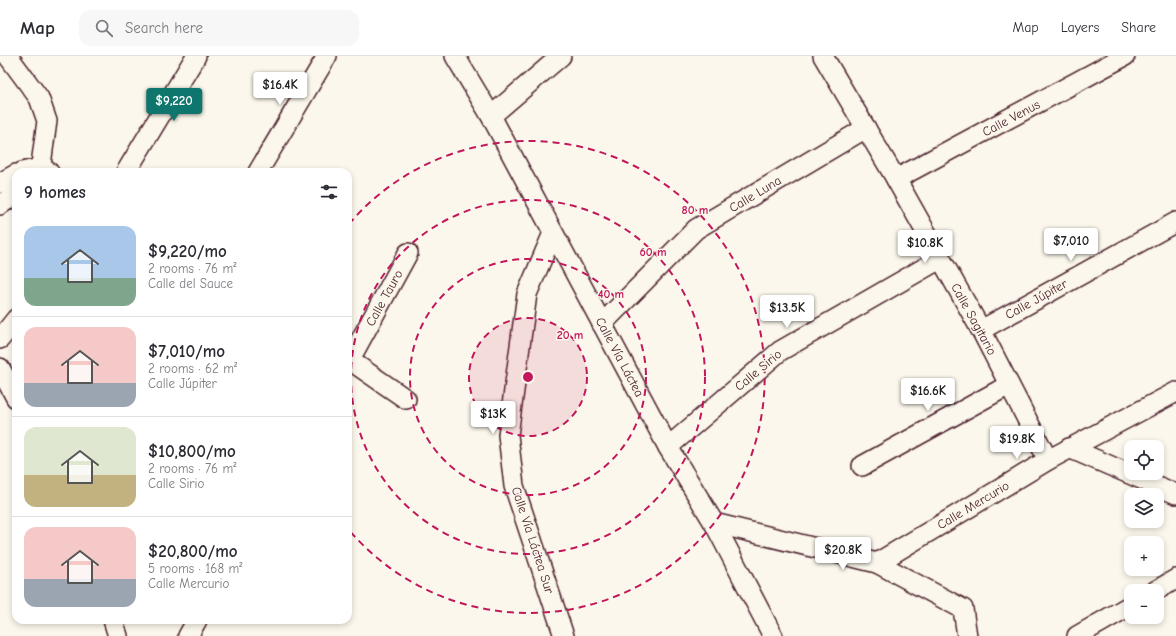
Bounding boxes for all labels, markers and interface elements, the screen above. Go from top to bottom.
search box [79,10,359,46]
text: Map [20,17,55,39]
icon: search [93,17,115,39]
text: Search here [125,19,203,37]
text: Map [1012,19,1039,36]
text: Layers [1061,19,1099,36]
text: Share [1121,19,1156,36]
pin: $16.4K [247,72,313,106]
text: $16.4K [262,77,298,92]
pin: $9,220 [141,88,207,122]
text: $9,220 [155,93,193,108]
street label: Calle Venus [980,97,1042,139]
street label: Calle Luna [726,173,784,215]
icon: filters [318,181,340,203]
text: 9 homes [24,183,86,202]
text: 80 m [682,203,708,217]
pin: $7,010 [1038,228,1104,262]
pin: $10.8K [892,230,958,264]
text: $7,010 [1053,233,1089,248]
text: $10.8K [907,235,943,250]
icon: home [56,242,104,290]
text: $9,220/mo [148,242,227,261]
text: 60 m [640,245,666,259]
text: 2 rooms · 76 m² [148,261,236,276]
street label: Calle Tauro [362,267,406,329]
street label: Calle Júpiter [1002,275,1070,322]
text: Calle del Sauce [148,276,233,291]
street label: Calle Sagitario [948,280,1000,358]
text: 40 m [598,287,624,301]
pin: $13.5K [754,295,820,329]
text: $13.5K [769,300,805,315]
street label: Calle Vía Láctea [593,315,647,399]
text: 20 m [557,328,583,342]
text: $7,010/mo [148,342,225,361]
icon: home [56,343,104,391]
street label: Calle Sirio [732,346,784,394]
text: 2 rooms · 62 m² [148,361,237,376]
centre of rings [521,370,535,384]
text: Calle Júpiter [148,376,217,391]
pin: $16.6K [895,378,961,412]
text: $16.6K [910,383,946,398]
pin: $13K [469,401,517,435]
text: $13K [480,406,506,421]
pin: $19.8K [984,426,1050,460]
text: $19.8K [999,431,1035,446]
map controls [1124,440,1164,624]
button: locate [1124,440,1164,480]
text: $10,800/mo [148,442,236,461]
icon: home [56,443,104,491]
text: 2 rooms · 76 m² [148,461,236,476]
text: Calle Sirio [148,476,204,491]
street label: Calle Mercurio [934,478,1012,532]
street label: Calle Vía Láctea Sur [509,485,558,596]
button: layers [1124,488,1164,528]
button: + [1124,536,1164,576]
pin: $20.8K [810,537,876,571]
text: $20,800/mo [148,542,238,561]
text: $20.8K [824,542,862,557]
icon: home [56,543,104,591]
text: 5 rooms · 168 m² [148,561,242,576]
text: Calle Mercurio [148,576,229,591]
button: − [1124,584,1164,624]

